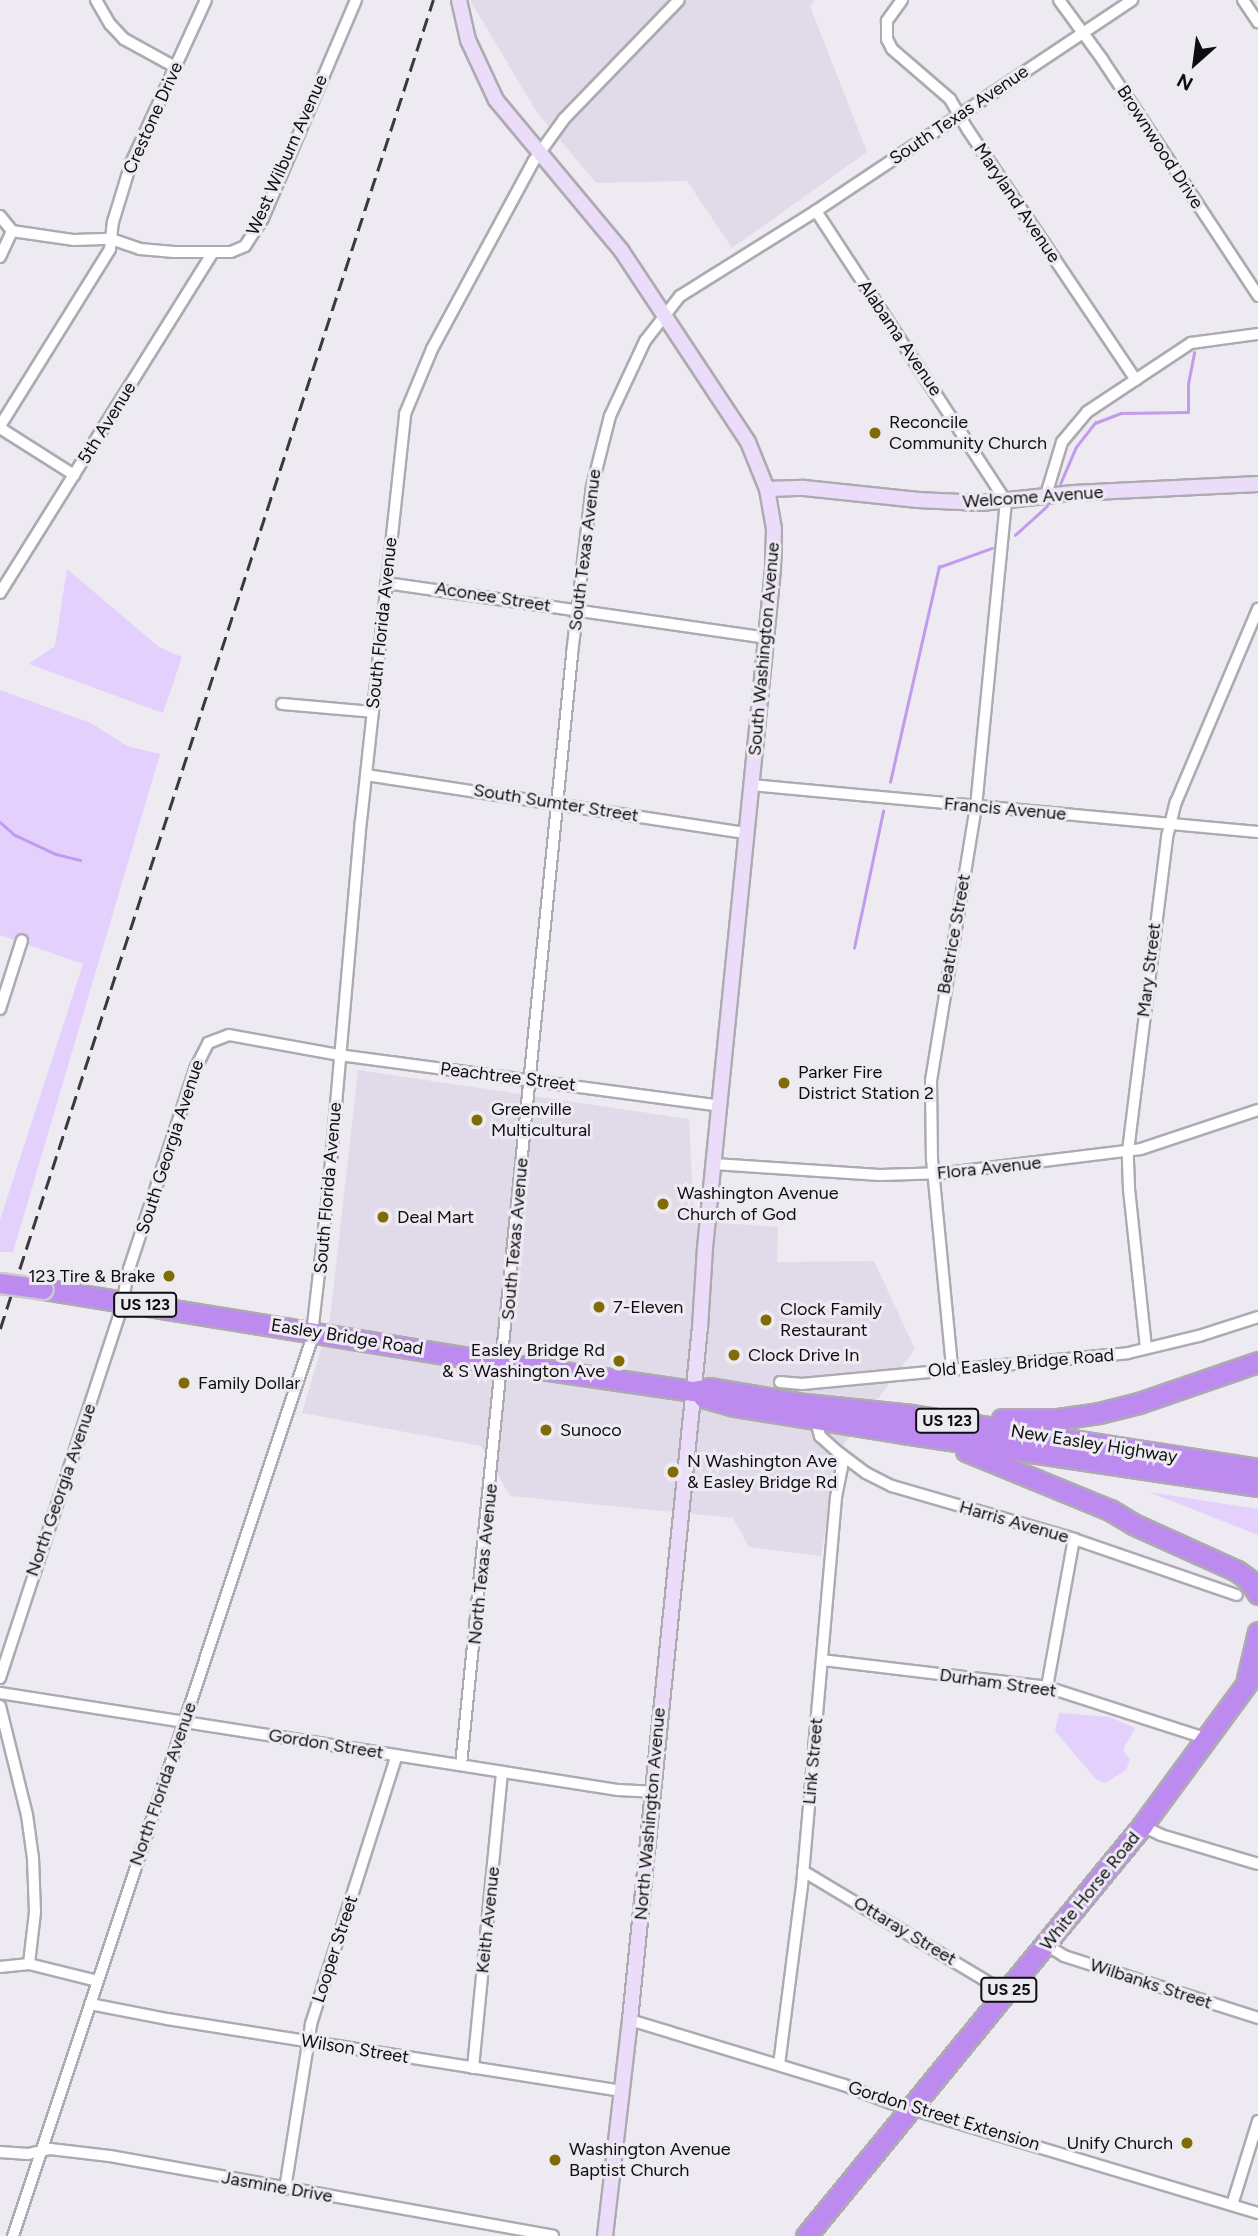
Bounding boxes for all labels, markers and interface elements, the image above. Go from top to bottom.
north arrow [1160,28,1230,98]
street label: Crestone Drive [119,59,187,177]
street label: South Texas Avenue [886,61,1032,169]
text: N [1173,68,1197,96]
street label: West Wilburn Avenue [242,71,332,239]
street label: Brownwood Drive [1112,81,1208,213]
street label: Maryland Avenue [969,139,1065,267]
street label: Alabama Avenue [853,276,947,400]
street label: 5th Avenue [73,378,141,468]
place label: Reconcile Community Church [889,412,1047,454]
marker: Reconcile Community Church [867,425,883,441]
street label: South Texas Avenue [564,468,606,632]
street label: Welcome Avenue [962,481,1104,513]
street label: South Florida Avenue [362,536,402,710]
street label: South Washington Avenue [744,541,784,757]
street label: Aconee Street [434,577,552,617]
street label: South Sumter Street [472,779,640,827]
street label: Francis Avenue [943,793,1067,825]
street label: Beatrice Street [933,872,975,996]
street label: Mary Street [1133,922,1165,1018]
street label: South Georgia Avenue [132,1057,208,1237]
street label: Peachtree Street [439,1058,577,1096]
place label: Parker Fire District Station 2 [798,1062,934,1104]
marker: Parker Fire District Station 2 [776,1075,792,1091]
place label: Greenville Multicultural [491,1099,591,1142]
street label: South Florida Avenue [310,1101,346,1275]
marker: Greenville Multicultural [469,1112,485,1128]
street label: Flora Avenue [936,1152,1042,1184]
street label: South Texas Avenue [497,1157,533,1321]
place label: Washington Avenue Church of God [677,1183,839,1226]
marker: Washington Avenue Church of God [655,1196,671,1212]
place label: Deal Mart [397,1206,474,1228]
marker: Deal Mart [375,1209,391,1225]
place label: 123 Tire & Brake [28,1265,155,1287]
marker: 123 Tire & Brake [161,1268,177,1284]
road number: US 123 [112,1292,178,1317]
place label: 7-Eleven [613,1296,683,1318]
marker: 7-Eleven [591,1299,607,1315]
place label: Clock Family Restaurant [780,1299,882,1342]
marker: Clock Family Restaurant [758,1312,774,1328]
street label: Easley Bridge Road [269,1314,425,1360]
place label: Easley Bridge Rd & S Washington Ave [442,1340,605,1382]
place label: Clock Drive In [748,1344,859,1366]
street label: Old Easley Bridge Road [927,1344,1115,1382]
marker: Clock Drive In [726,1347,742,1363]
marker: Easley Bridge Rd & S Washington Ave [611,1353,627,1369]
place label: Family Dollar [198,1372,300,1394]
marker: Family Dollar [176,1375,192,1391]
street label: North Georgia Avenue [21,1401,101,1579]
road number: US 123 [914,1408,980,1434]
place label: Sunoco [560,1419,622,1441]
street label: New Easley Highway [1009,1420,1179,1468]
marker: Sunoco [538,1422,554,1438]
place label: N Washington Ave & Easley Bridge Rd [687,1451,837,1494]
marker: N Washington Ave & Easley Bridge Rd [665,1464,681,1480]
street label: North Texas Avenue [464,1482,502,1646]
street label: Harris Avenue [957,1496,1071,1548]
street label: Durham Street [938,1664,1058,1702]
street label: North Florida Avenue [125,1700,201,1868]
street label: North Washington Avenue [630,1707,670,1921]
street label: Link Street [798,1717,828,1805]
street label: Gordon Street [267,1724,385,1764]
street label: White Horse Road [1035,1827,1145,1955]
street label: Keith Avenue [472,1866,504,1974]
street label: Ottaray Street [850,1892,960,1970]
street label: Looper Street [307,1893,363,2005]
street label: Wilbanks Street [1087,1954,1215,2014]
road number: US 25 [979,1978,1039,2002]
street label: Wilson Street [299,2030,411,2068]
street label: Gordon Street Extension [845,2077,1043,2155]
place label: Unify Church [1067,2132,1173,2154]
marker: Unify Church [1179,2135,1195,2151]
place label: Washington Avenue Baptist Church [569,2139,731,2182]
marker: Washington Avenue Baptist Church [547,2152,563,2168]
street label: Jasmine Drive [220,2167,334,2207]

